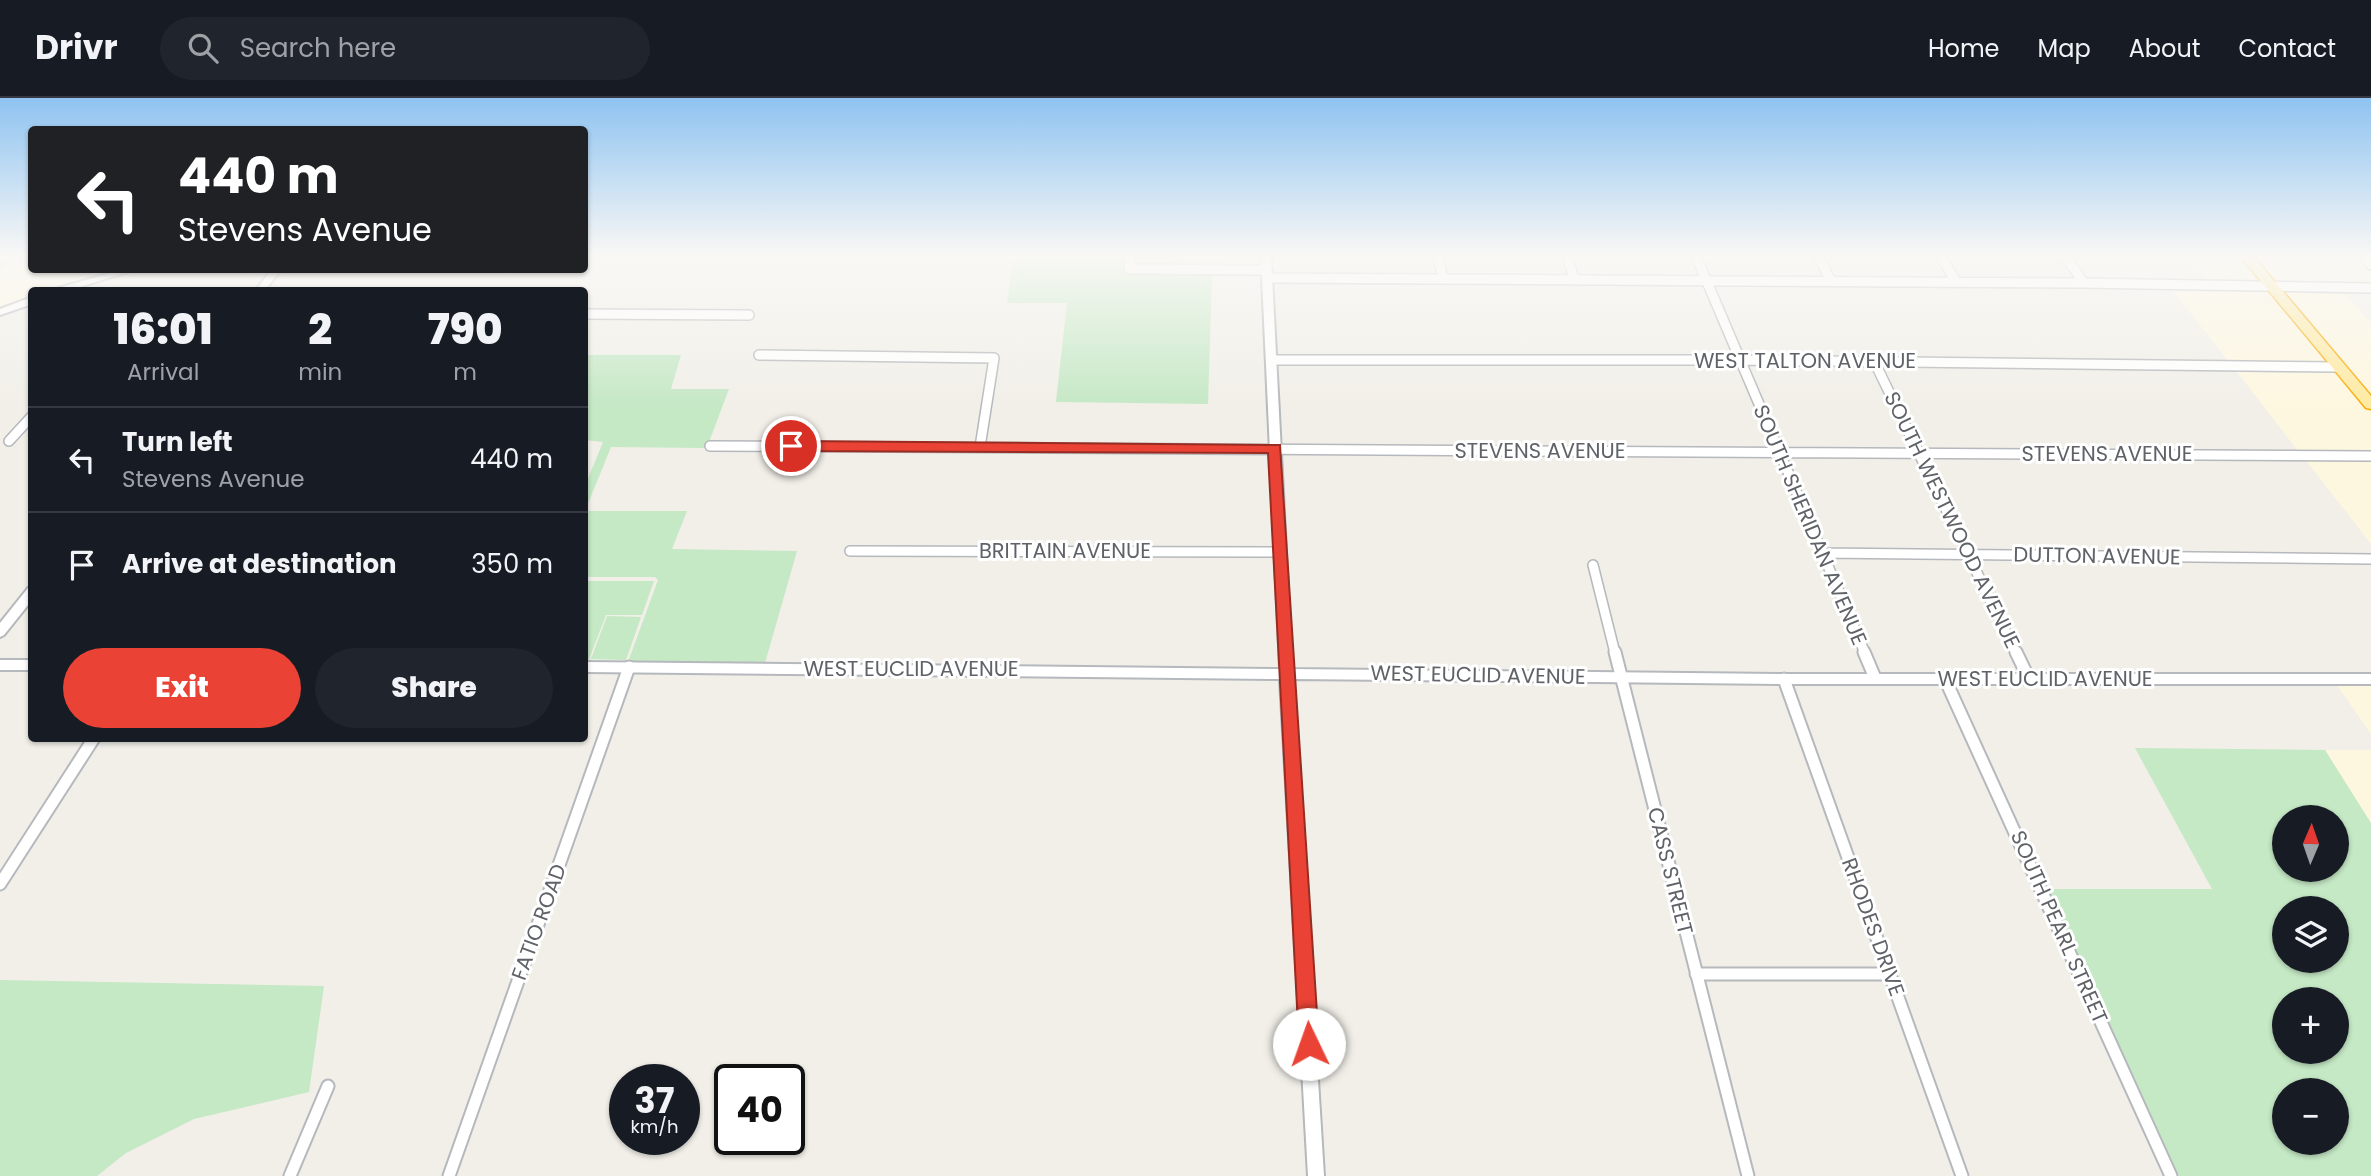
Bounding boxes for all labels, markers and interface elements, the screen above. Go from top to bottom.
search box [160,17,650,80]
text: Drivr [35,24,118,71]
icon: search [184,29,222,67]
text: Search here [240,30,396,66]
text: Home [1928,32,2000,65]
text: Map [2038,32,2091,65]
text: About [2129,32,2200,65]
text: Contact [2238,32,2336,65]
text: 440 m [178,142,339,210]
icon: left [63,154,154,245]
text: Stevens Avenue [178,207,432,252]
text: 16:01 [113,300,213,359]
text: 2 [308,300,332,359]
text: 790 [428,300,503,359]
street label: WEST TALTON AVENUE [1694,346,1916,375]
text: Arrival [127,356,199,388]
text: min [298,356,342,388]
text: m [453,356,477,388]
street label: SOUTH WESTWOOD AVENUE [1878,387,2027,653]
street label: SOUTH SHERIDAN AVENUE [1747,400,1874,649]
pin [761,416,821,476]
text: Turn left [122,424,233,460]
icon: arrive [772,427,810,465]
street label: STEVENS AVENUE [1455,436,1625,465]
street label: STEVENS AVENUE [2022,439,2192,468]
icon: left [63,441,101,479]
text: 440 m [470,441,553,477]
text: Stevens Avenue [122,463,305,495]
street label: BRITTAIN AVENUE [979,536,1151,565]
street label: DUTTON AVENUE [2013,540,2181,571]
icon: arrive [63,546,101,584]
text: Arrive at destination [122,546,397,582]
text: 350 m [471,546,553,582]
button: Exit [63,648,301,728]
button: Share [315,648,553,728]
street label: WEST EUCLID AVENUE [803,654,1019,683]
street label: WEST EUCLID AVENUE [1370,658,1586,691]
street label: WEST EUCLID AVENUE [1937,664,2153,693]
street label: CASS STREET [1641,804,1700,937]
north arrow [2272,805,2348,882]
map controls [2272,805,2349,1155]
street label: SOUTH PEARL STREET [2004,826,2115,1028]
street label: RHODES DRIVE [1835,854,1912,1000]
street label: FATIO ROAD [504,860,573,984]
button: layers [2272,896,2349,973]
button: + [2272,987,2349,1064]
position arrow [1272,1007,1346,1081]
speed limit sign: 40 [714,1064,805,1155]
text: 37 [635,1076,674,1125]
button: − [2272,1078,2349,1155]
text: km/h [631,1114,678,1139]

